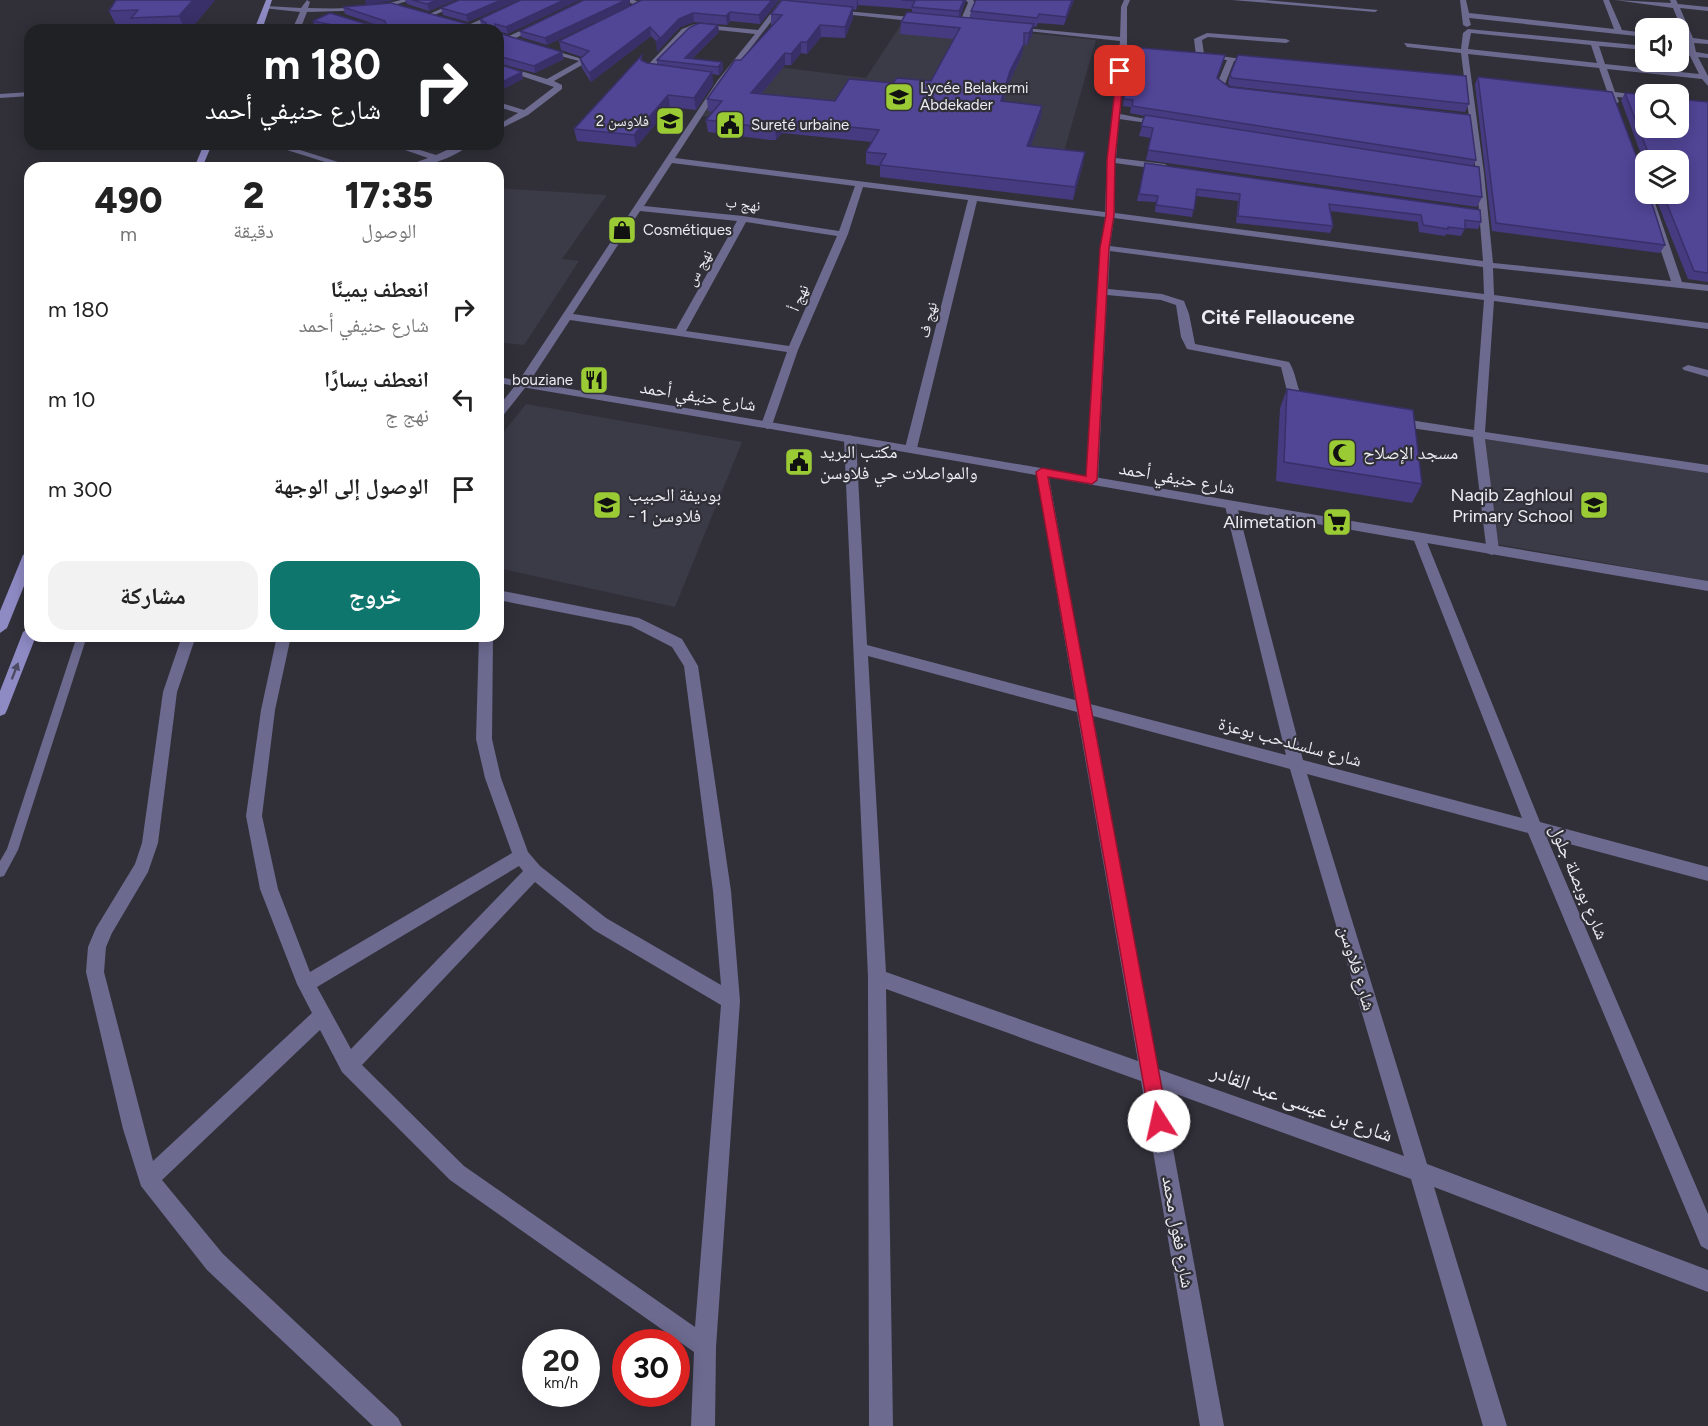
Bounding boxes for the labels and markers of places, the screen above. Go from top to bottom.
pin [1094,45,1145,96]
place label: Lycée Belakermi Abdekader [920,79,1029,114]
school or university icon: Lycée Belakermi Abdekader [883,81,915,113]
school or university icon: فلاوسن 2 [654,105,686,137]
public building icon: Sureté urbaine [714,109,746,141]
place label: فلاوسن 2 [596,112,649,131]
place label: Sureté urbaine [751,116,849,134]
shop icon: Cosmétiques [606,214,638,246]
place label: Cosmétiques [643,221,732,239]
restaurant icon: bouziane [578,364,610,396]
place label: bouziane [512,371,573,389]
mosque icon: مسجد اﻹصلاح [1326,437,1358,469]
place label: مكتب البريد والمواصلات حي فلاوسن [820,441,978,488]
place label: مسجد اﻹصلاح [1363,442,1458,465]
public building icon: مكتب البريد والمواصلات حي فلاوسن [783,446,815,478]
place label: بوديفة الحبيب - فلاوسن 1 [628,484,721,527]
place label: Naqib Zaghloul Primary School [1451,484,1573,527]
school or university icon: بوديفة الحبيب - فلاوسن 1 [591,489,623,521]
school or university icon: Naqib Zaghloul Primary School [1578,489,1610,521]
supermarket icon: Alimetation [1321,506,1353,538]
place label: Alimetation [1223,511,1316,533]

